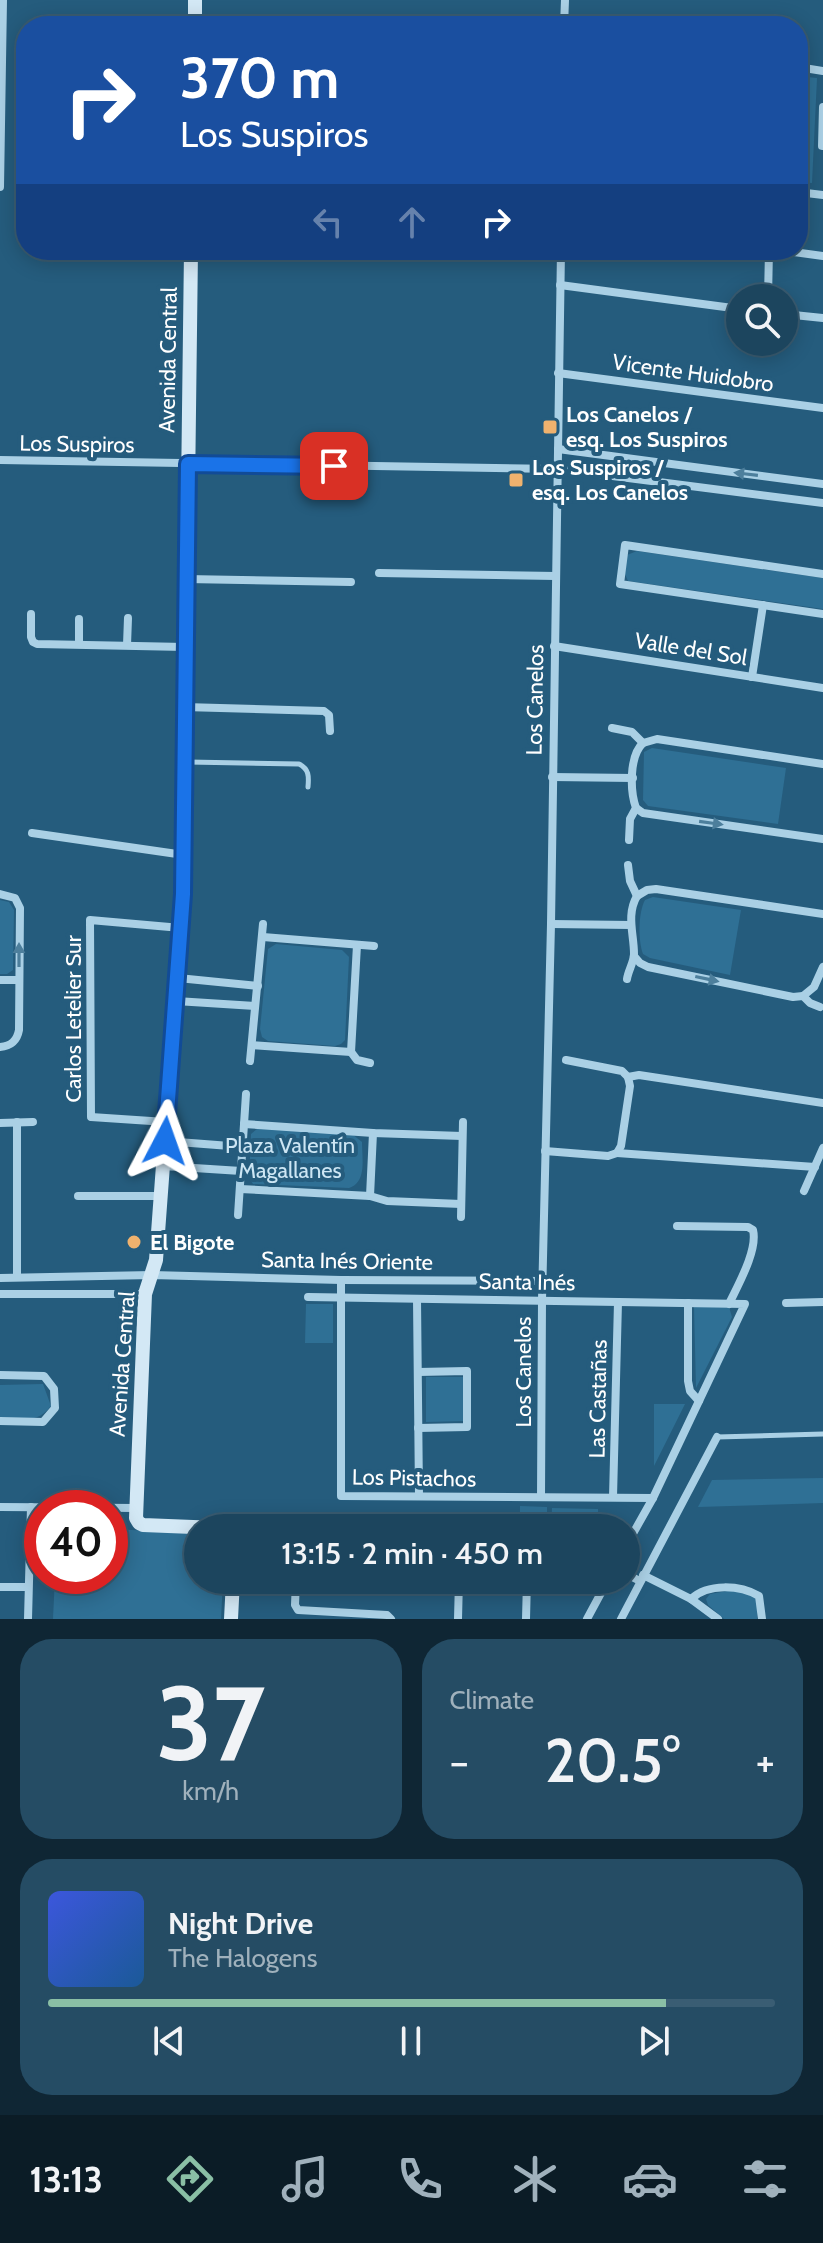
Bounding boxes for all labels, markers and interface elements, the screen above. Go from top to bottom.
text: 370 m [180,44,339,112]
icon: right [48,48,152,152]
text: Los Suspiros [180,112,368,156]
icon: left [306,200,350,244]
icon: ahead [390,200,434,244]
icon: right [474,200,518,244]
map controls [726,284,798,356]
button: search [726,284,798,356]
street label: Avenida Central [153,286,183,433]
street label: Vicente Huidobro [611,348,775,398]
place label: Los Canelos / esq. Los Suspiros [566,401,728,453]
marker: Los Canelos / esq. Los Suspiros [541,418,559,436]
street label: Los Suspiros [19,429,135,459]
pin [300,432,368,500]
icon: arrive [312,444,356,488]
place label: Los Suspiros / esq. Los Canelos [532,454,688,506]
one-way arrow [733,467,758,480]
marker: Los Suspiros / esq. Los Canelos [507,471,525,489]
street label: Valle del Sol [633,627,750,671]
street label: Los Canelos [521,644,549,756]
one-way arrow [699,817,724,830]
street label: Carlos Letelier Sur [60,935,87,1103]
one-way arrow [13,942,25,967]
one-way arrow [694,973,719,986]
position arrow [123,1099,207,1183]
park label: Plaza Valentín Magallanes [225,1132,355,1184]
place label: El Bigote [150,1229,234,1256]
marker: El Bigote [125,1233,143,1251]
street label: Santa Inés Oriente [261,1246,433,1276]
street label: Santa Inés [478,1268,576,1296]
street label: Avenida Central [103,1289,141,1438]
street label: Los Canelos [510,1317,537,1427]
street label: Las Castañas [583,1339,613,1459]
street label: Los Pistachos [352,1463,476,1493]
speed limit sign: 40 [24,1490,128,1594]
text: 13:15 · 2 min · 450 m [281,1535,543,1572]
text: 37 [156,1660,265,1786]
text: Climate [450,1684,534,1716]
text: 20.5° [544,1724,680,1797]
text: − [450,1735,469,1788]
text: + [756,1735,775,1788]
text: km/h [182,1775,239,1807]
text: Night Drive [168,1905,313,1942]
text: The Halogens [168,1942,317,1974]
icon: previous [147,2019,191,2063]
icon: pause [389,2019,433,2063]
icon: next [632,2019,676,2063]
icon: directions [162,2151,218,2207]
icon: music [277,2151,333,2207]
icon: phone [392,2151,448,2207]
icon: climate [507,2151,563,2207]
icon: car [622,2151,678,2207]
icon: filters [737,2151,793,2207]
text: 13:13 [30,2157,103,2201]

